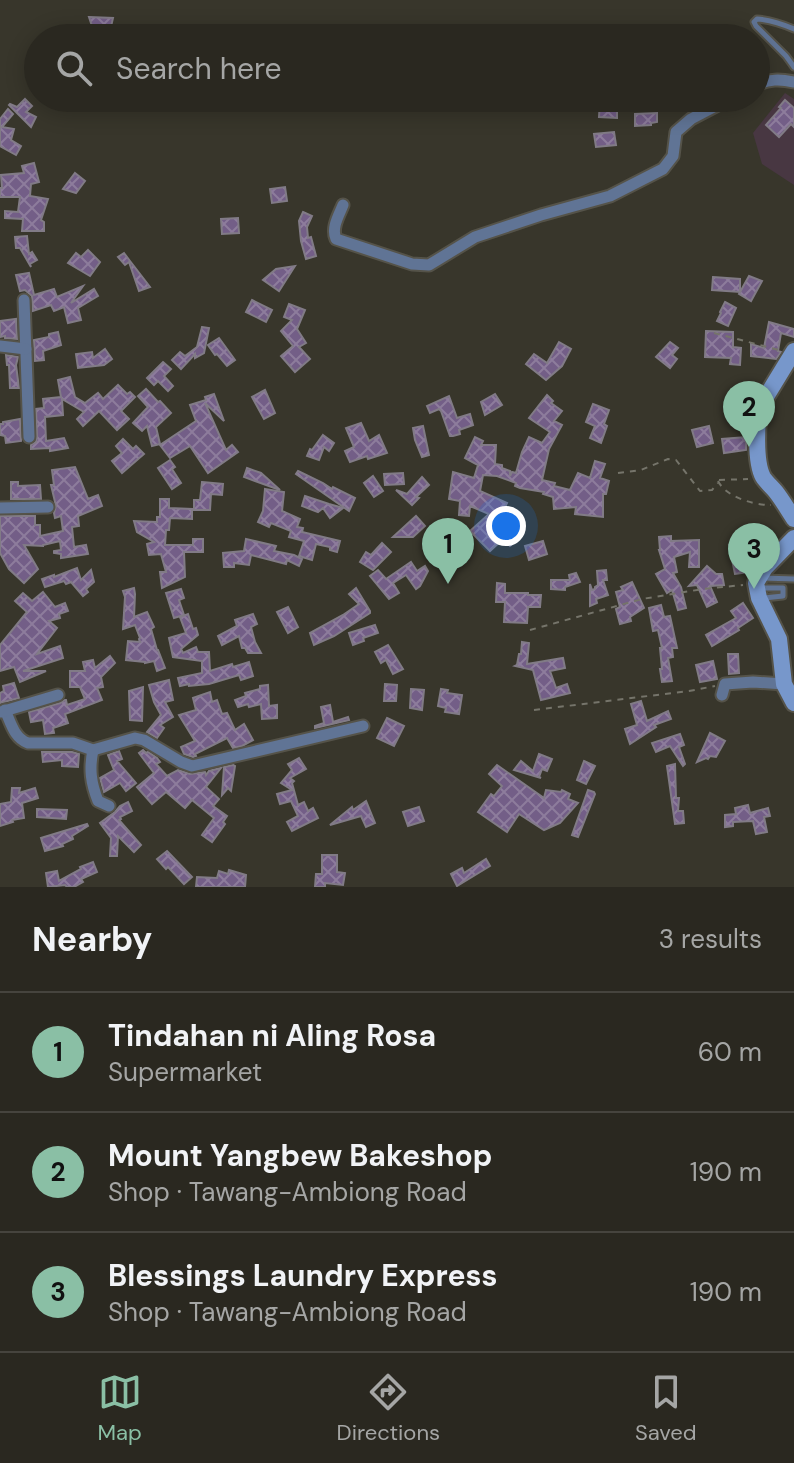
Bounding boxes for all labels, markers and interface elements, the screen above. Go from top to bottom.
search box [24,24,770,112]
icon: search [52,46,96,90]
text: Search here [116,49,282,88]
pin: 2 [723,381,775,447]
your location [486,506,526,546]
pin: 1 [422,518,474,584]
pin: 3 [728,523,780,589]
text: Nearby [32,917,152,962]
text: 3 results [659,922,762,956]
text: Tindahan ni Aling Rosa [108,1016,436,1055]
text: 1 [53,1035,63,1069]
text: 60 m [698,1035,762,1069]
text: Supermarket [108,1055,262,1089]
text: Mount Yangbew Bakeshop [108,1136,493,1175]
text: 2 [50,1155,66,1189]
text: 190 m [690,1155,762,1189]
text: Shop · Tawang-Ambiong Road [108,1175,467,1209]
text: Blessings Laundry Express [108,1256,497,1295]
text: 3 [50,1275,66,1309]
text: 190 m [690,1275,762,1309]
text: Shop · Tawang-Ambiong Road [108,1295,467,1329]
tab: Map [97,1370,142,1447]
tab: Directions [337,1370,440,1447]
tab: Saved [635,1370,697,1447]

